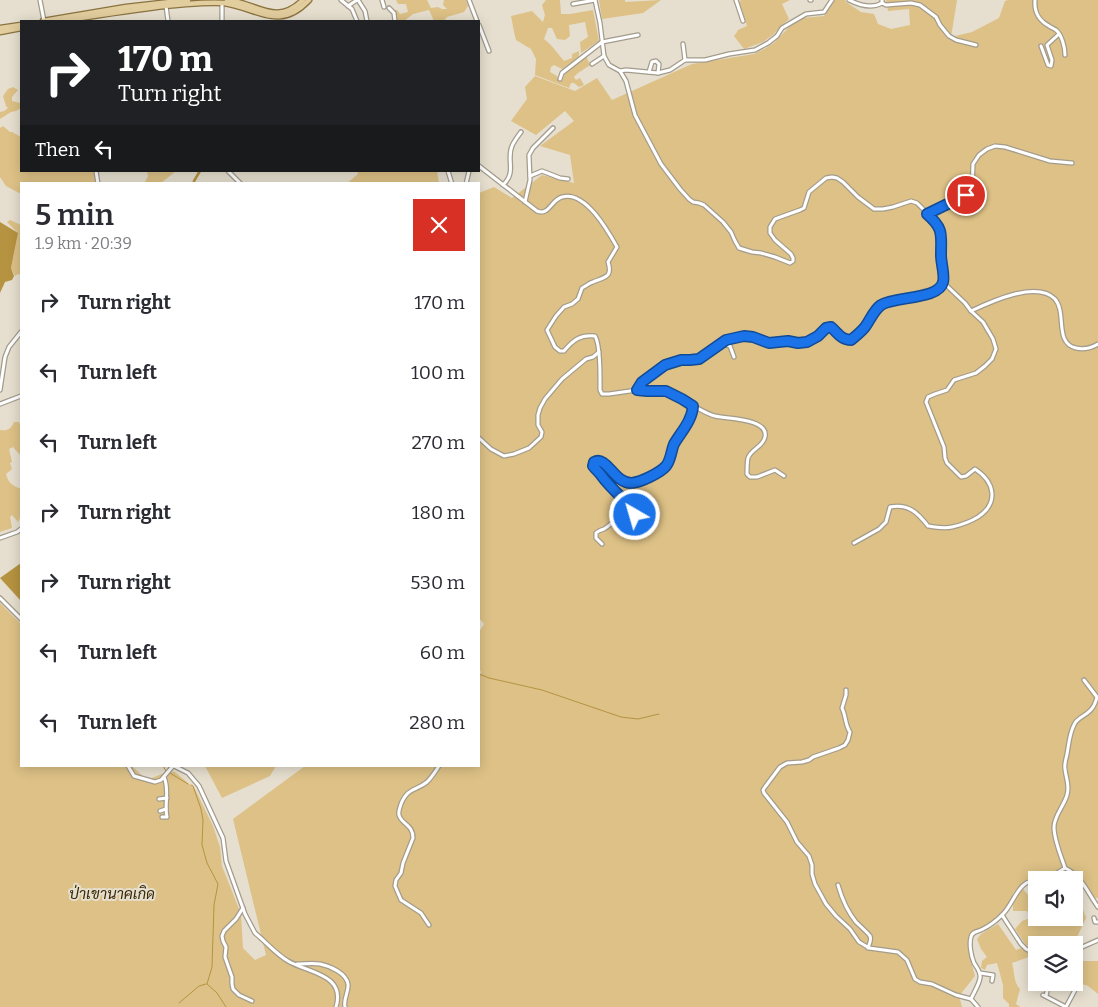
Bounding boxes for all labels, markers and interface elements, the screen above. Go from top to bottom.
text: 170 m [118,38,213,80]
icon: right [35,40,100,105]
text: Turn right [118,80,221,107]
icon: left [90,135,118,163]
text: Then [35,138,80,161]
pin [945,174,987,216]
icon: arrive [952,181,980,209]
text: 5 min [35,197,114,233]
button: close [413,199,465,251]
text: 1.9 km · 20:39 [35,234,132,253]
icon: right [35,288,63,316]
text: Turn right [78,291,171,314]
text: 170 m [414,291,465,314]
icon: left [35,358,63,386]
text: Turn left [78,361,157,384]
text: 100 m [411,361,465,384]
icon: left [35,428,63,456]
text: Turn left [78,431,157,454]
text: 270 m [412,431,465,454]
position arrow [608,488,660,540]
icon: right [35,498,63,526]
text: Turn right [78,501,171,524]
text: 180 m [412,501,465,524]
icon: right [35,568,63,596]
text: Turn right [78,571,171,594]
text: 530 m [410,571,465,594]
icon: left [35,638,63,666]
text: Turn left [78,641,157,664]
text: 60 m [420,641,465,664]
icon: left [35,708,63,736]
text: Turn left [78,711,157,734]
text: 280 m [409,711,465,734]
map controls [1028,871,1083,991]
button: sound [1028,871,1083,926]
park label: ป่าเขานาคเกิด [69,884,155,903]
button: layers [1028,936,1083,991]

